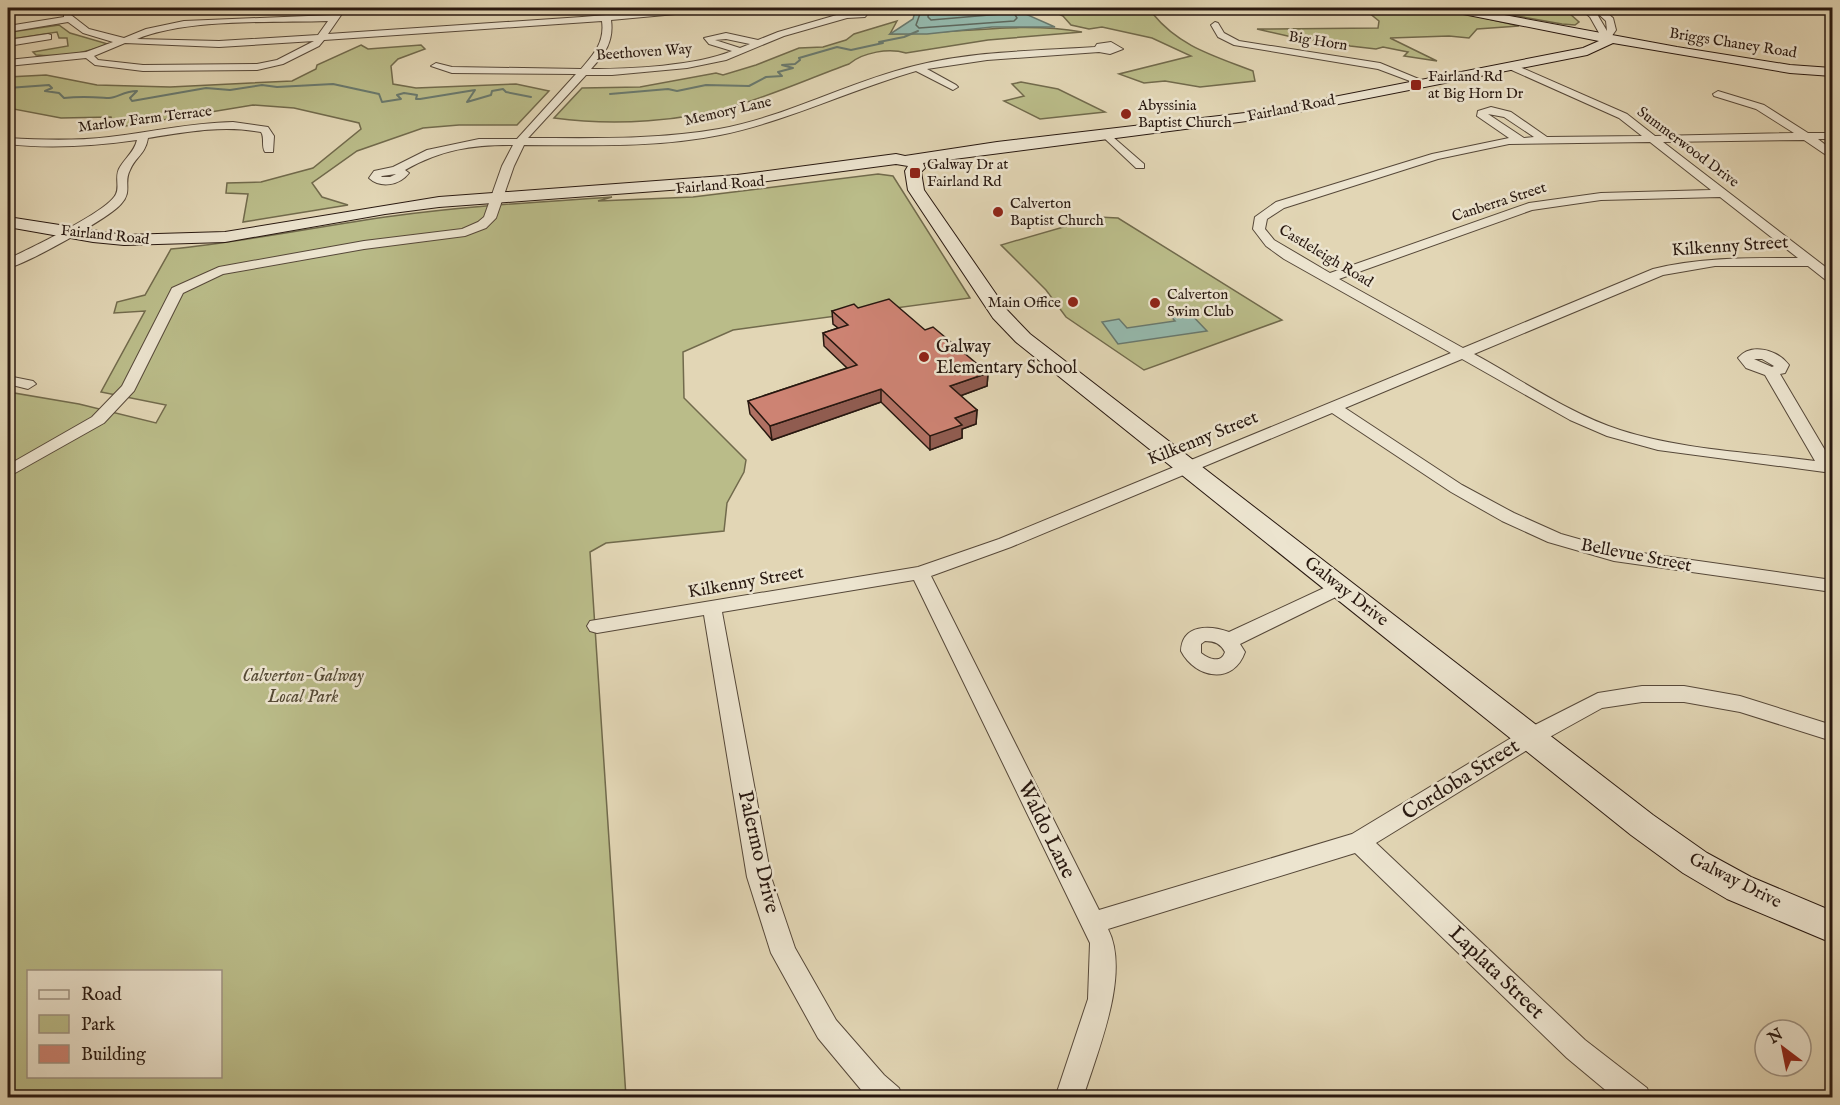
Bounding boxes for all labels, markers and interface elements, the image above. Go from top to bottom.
street label: Briggs Chaney Road [1668,24,1799,63]
street label: Big Horn [1287,27,1349,55]
street label: Beethoven Way [595,39,693,65]
place label: Fairland Rd at Big Horn Dr [1428,67,1524,103]
marker: Fairland Rd at Big Horn Dr [1409,78,1423,92]
street label: Fairland Road [1245,90,1338,126]
street label: Memory Lane [683,92,773,130]
place label: Abyssinia Baptist Church [1137,96,1232,132]
street label: Marlow Farm Terrace [77,101,213,137]
street label: Summerwood Drive [1633,102,1743,192]
marker: Abyssinia Baptist Church [1119,107,1133,121]
place label: Galway Dr at Fairland Rd [927,155,1009,191]
marker: Galway Dr at Fairland Rd [908,166,922,180]
street label: Fairland Road [675,172,766,198]
street label: Canberra Street [1449,178,1549,226]
place label: Calverton Baptist Church [1010,194,1104,230]
marker: Calverton Baptist Church [991,205,1005,219]
street label: Castleleigh Road [1275,220,1378,292]
street label: Fairland Road [60,221,151,249]
street label: Kilkenny Street [1671,231,1789,263]
place label: Calverton Swim Club [1167,285,1234,321]
place label: Main Office [988,293,1061,312]
marker: Main Office [1066,295,1080,309]
marker: Calverton Swim Club [1148,296,1162,310]
place label: Galway Elementary School [936,336,1077,380]
marker: Galway Elementary School [917,350,931,364]
street label: Kilkenny Street [1144,406,1262,472]
street label: Bellevue Street [1579,534,1693,578]
street label: Galway Drive [1299,552,1393,632]
street label: Kilkenny Street [686,562,806,604]
park label: Calverton-Galway Local Park [242,665,364,709]
street label: Cordoba Street [1397,733,1525,827]
street label: Waldo Lane [1011,777,1081,884]
street label: Palermo Drive [731,788,785,916]
street label: Galway Drive [1685,848,1785,914]
street label: Laplata Street [1442,921,1550,1025]
legend [27,970,222,1078]
text: Road [81,984,122,1007]
text: Park [81,1014,116,1037]
north arrow [1753,1018,1813,1078]
text: N [1764,1025,1787,1050]
text: Building [81,1044,146,1067]

